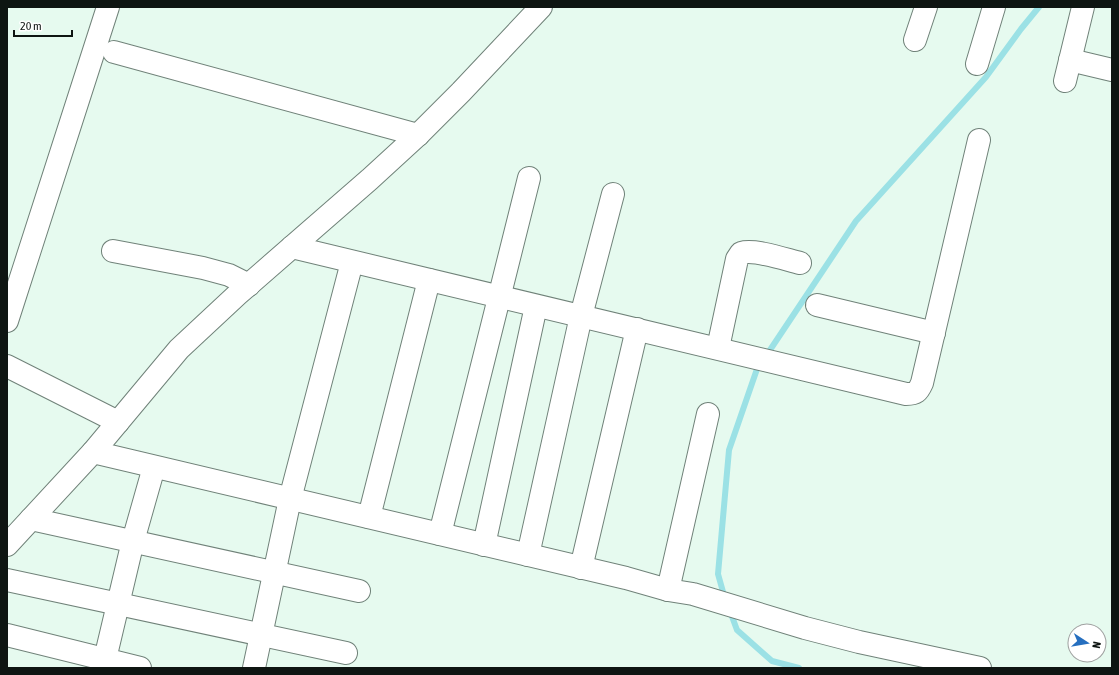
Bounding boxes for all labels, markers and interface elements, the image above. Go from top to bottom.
scale bar [14,12,72,38]
text: 20 m [20,19,42,33]
north arrow [1067,623,1107,663]
text: N [1090,641,1103,650]

